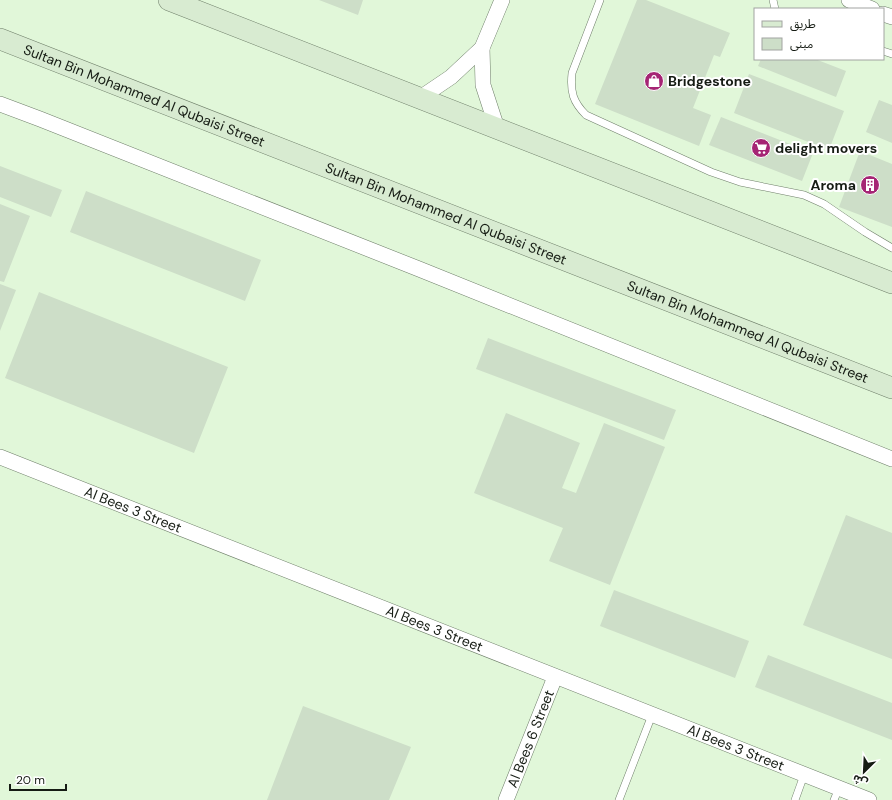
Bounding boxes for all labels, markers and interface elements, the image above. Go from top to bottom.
legend [754,8,884,60]
text: طريق [790,16,816,32]
text: مبنى [790,36,813,52]
street label: Sultan Bin Mohammed Al Qubaisi Street [21,40,268,151]
shop icon: Bridgestone [643,70,665,92]
place label: Bridgestone [668,72,751,90]
supermarket icon: delight movers [750,137,772,159]
place label: delight movers [775,139,877,157]
street label: Sultan Bin Mohammed Al Qubaisi Street [323,158,569,269]
building icon: Aroma [859,174,881,196]
place label: Aroma [811,176,856,194]
street label: Sultan Bin Mohammed Al Qubaisi Street [625,276,871,387]
street label: Al Bees 3 Street [82,482,184,537]
street label: Al Bees 3 Street [383,601,486,656]
street label: Al Bees 6 Street [503,687,558,790]
street label: Al Bees 3 Street [685,720,787,775]
north arrow [844,752,884,792]
scale bar [10,766,66,792]
text: 20 m [16,772,45,788]
text: ش [850,772,870,791]

